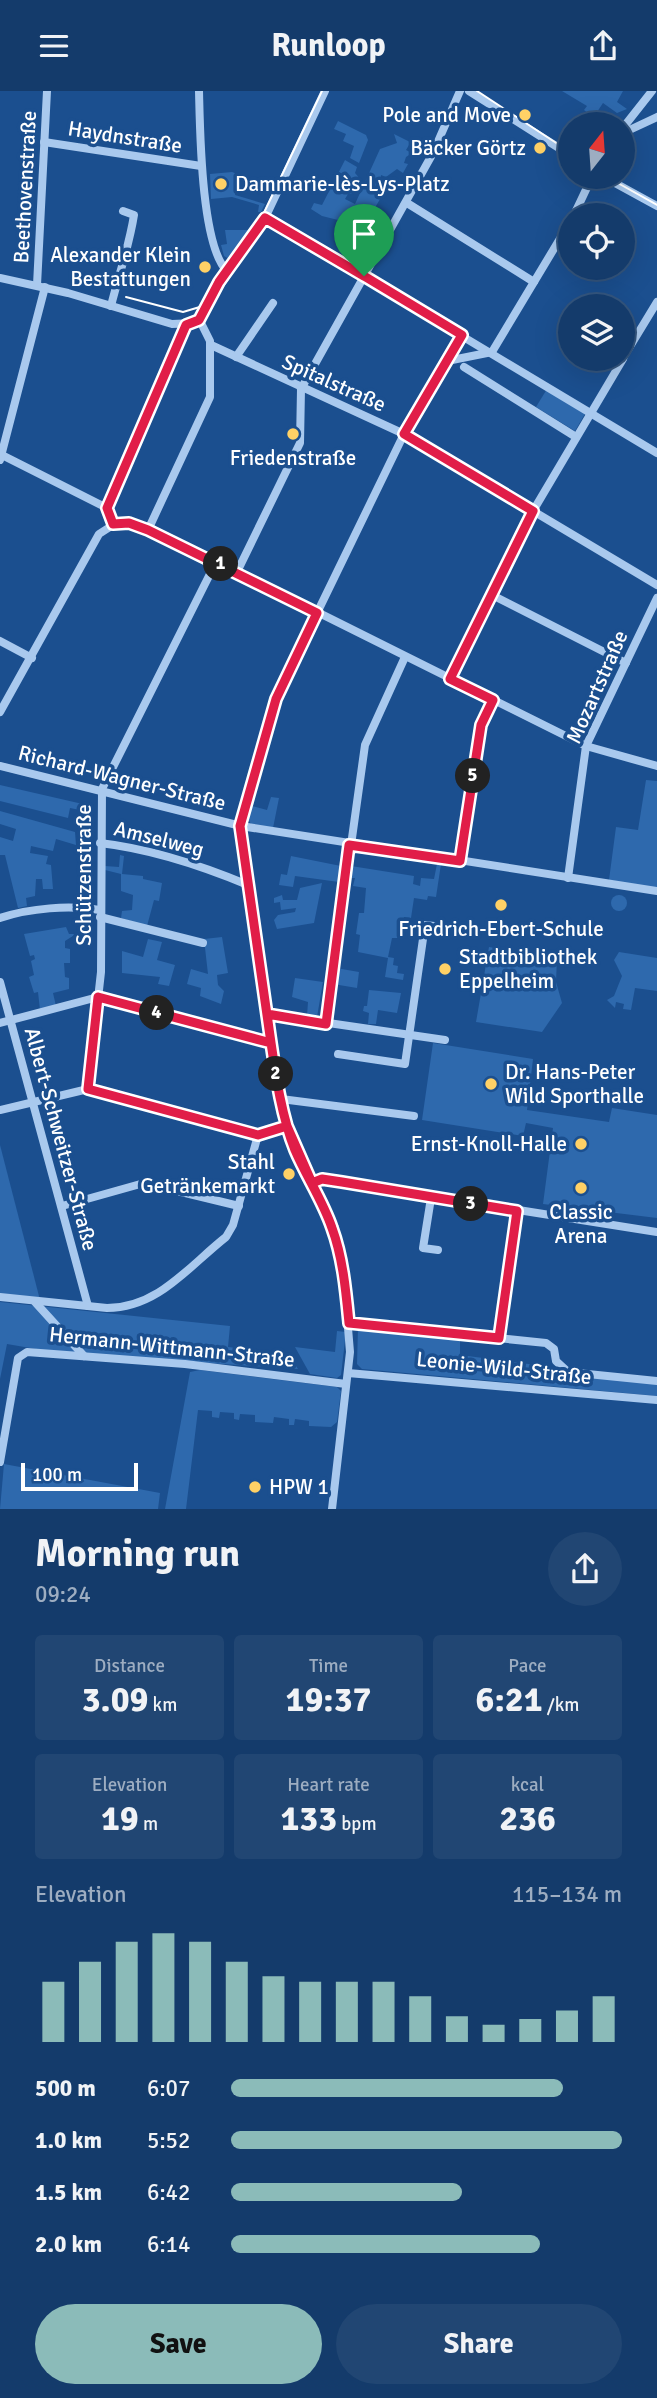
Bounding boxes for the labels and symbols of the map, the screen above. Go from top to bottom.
place label: Pole and Move [382,102,511,128]
marker: Pole and Move [517,107,533,123]
street label: Beethovenstraße [8,110,42,264]
north arrow [558,112,635,189]
street label: Haydnstraße [66,115,184,159]
place label: Bäcker Görtz [410,135,526,161]
marker: Bäcker Görtz [532,140,548,156]
place label: Dammarie-lès-Lys-Platz [235,171,450,197]
marker: Dammarie-lès-Lys-Platz [213,176,229,192]
pin [334,204,394,276]
place label: Alexander Klein Bestattungen [50,242,191,292]
marker: Alexander Klein Bestattungen [197,259,213,275]
street label: Spitalstraße [278,349,390,417]
marker: Friedenstraße [285,426,301,442]
place label: Friedenstraße [230,445,356,471]
pin: 1 [204,547,238,581]
street label: Mozartstraße [560,626,634,748]
street label: Richard-Wagner-Straße [16,740,228,816]
pin: 5 [456,759,490,793]
street label: Schützenstraße [71,804,97,946]
street label: Amselweg [111,815,207,863]
marker: Friedrich-Ebert-Schule [493,897,509,913]
place label: Friedrich-Ebert-Schule [398,916,604,942]
place label: Stadtbibliothek Eppelheim [459,944,598,994]
marker: Stadtbibliothek Eppelheim [437,961,453,977]
pin: 4 [140,995,174,1031]
street label: Albert-Schweitzer-Straße [19,1024,103,1254]
pin: 2 [258,1056,294,1091]
place label: Dr. Hans-Peter Wild Sporthalle [505,1059,644,1109]
marker: Dr. Hans-Peter Wild Sporthalle [483,1076,499,1092]
place label: Ernst-Knoll-Halle [411,1131,567,1157]
marker: Ernst-Knoll-Halle [573,1136,589,1152]
place label: Stahl Getränkemarkt [140,1149,275,1199]
marker: Stahl Getränkemarkt [281,1166,297,1182]
marker: Classic Arena [573,1180,589,1196]
pin: 3 [454,1187,489,1221]
place label: Classic Arena [549,1199,613,1249]
street label: Hermann-Wittmann-Straße [48,1321,296,1373]
street label: Leonie-Wild-Straße [415,1346,593,1390]
scale bar [21,1460,138,1492]
place label: HPW 1 [269,1474,329,1500]
marker: HPW 1 [247,1479,263,1495]

